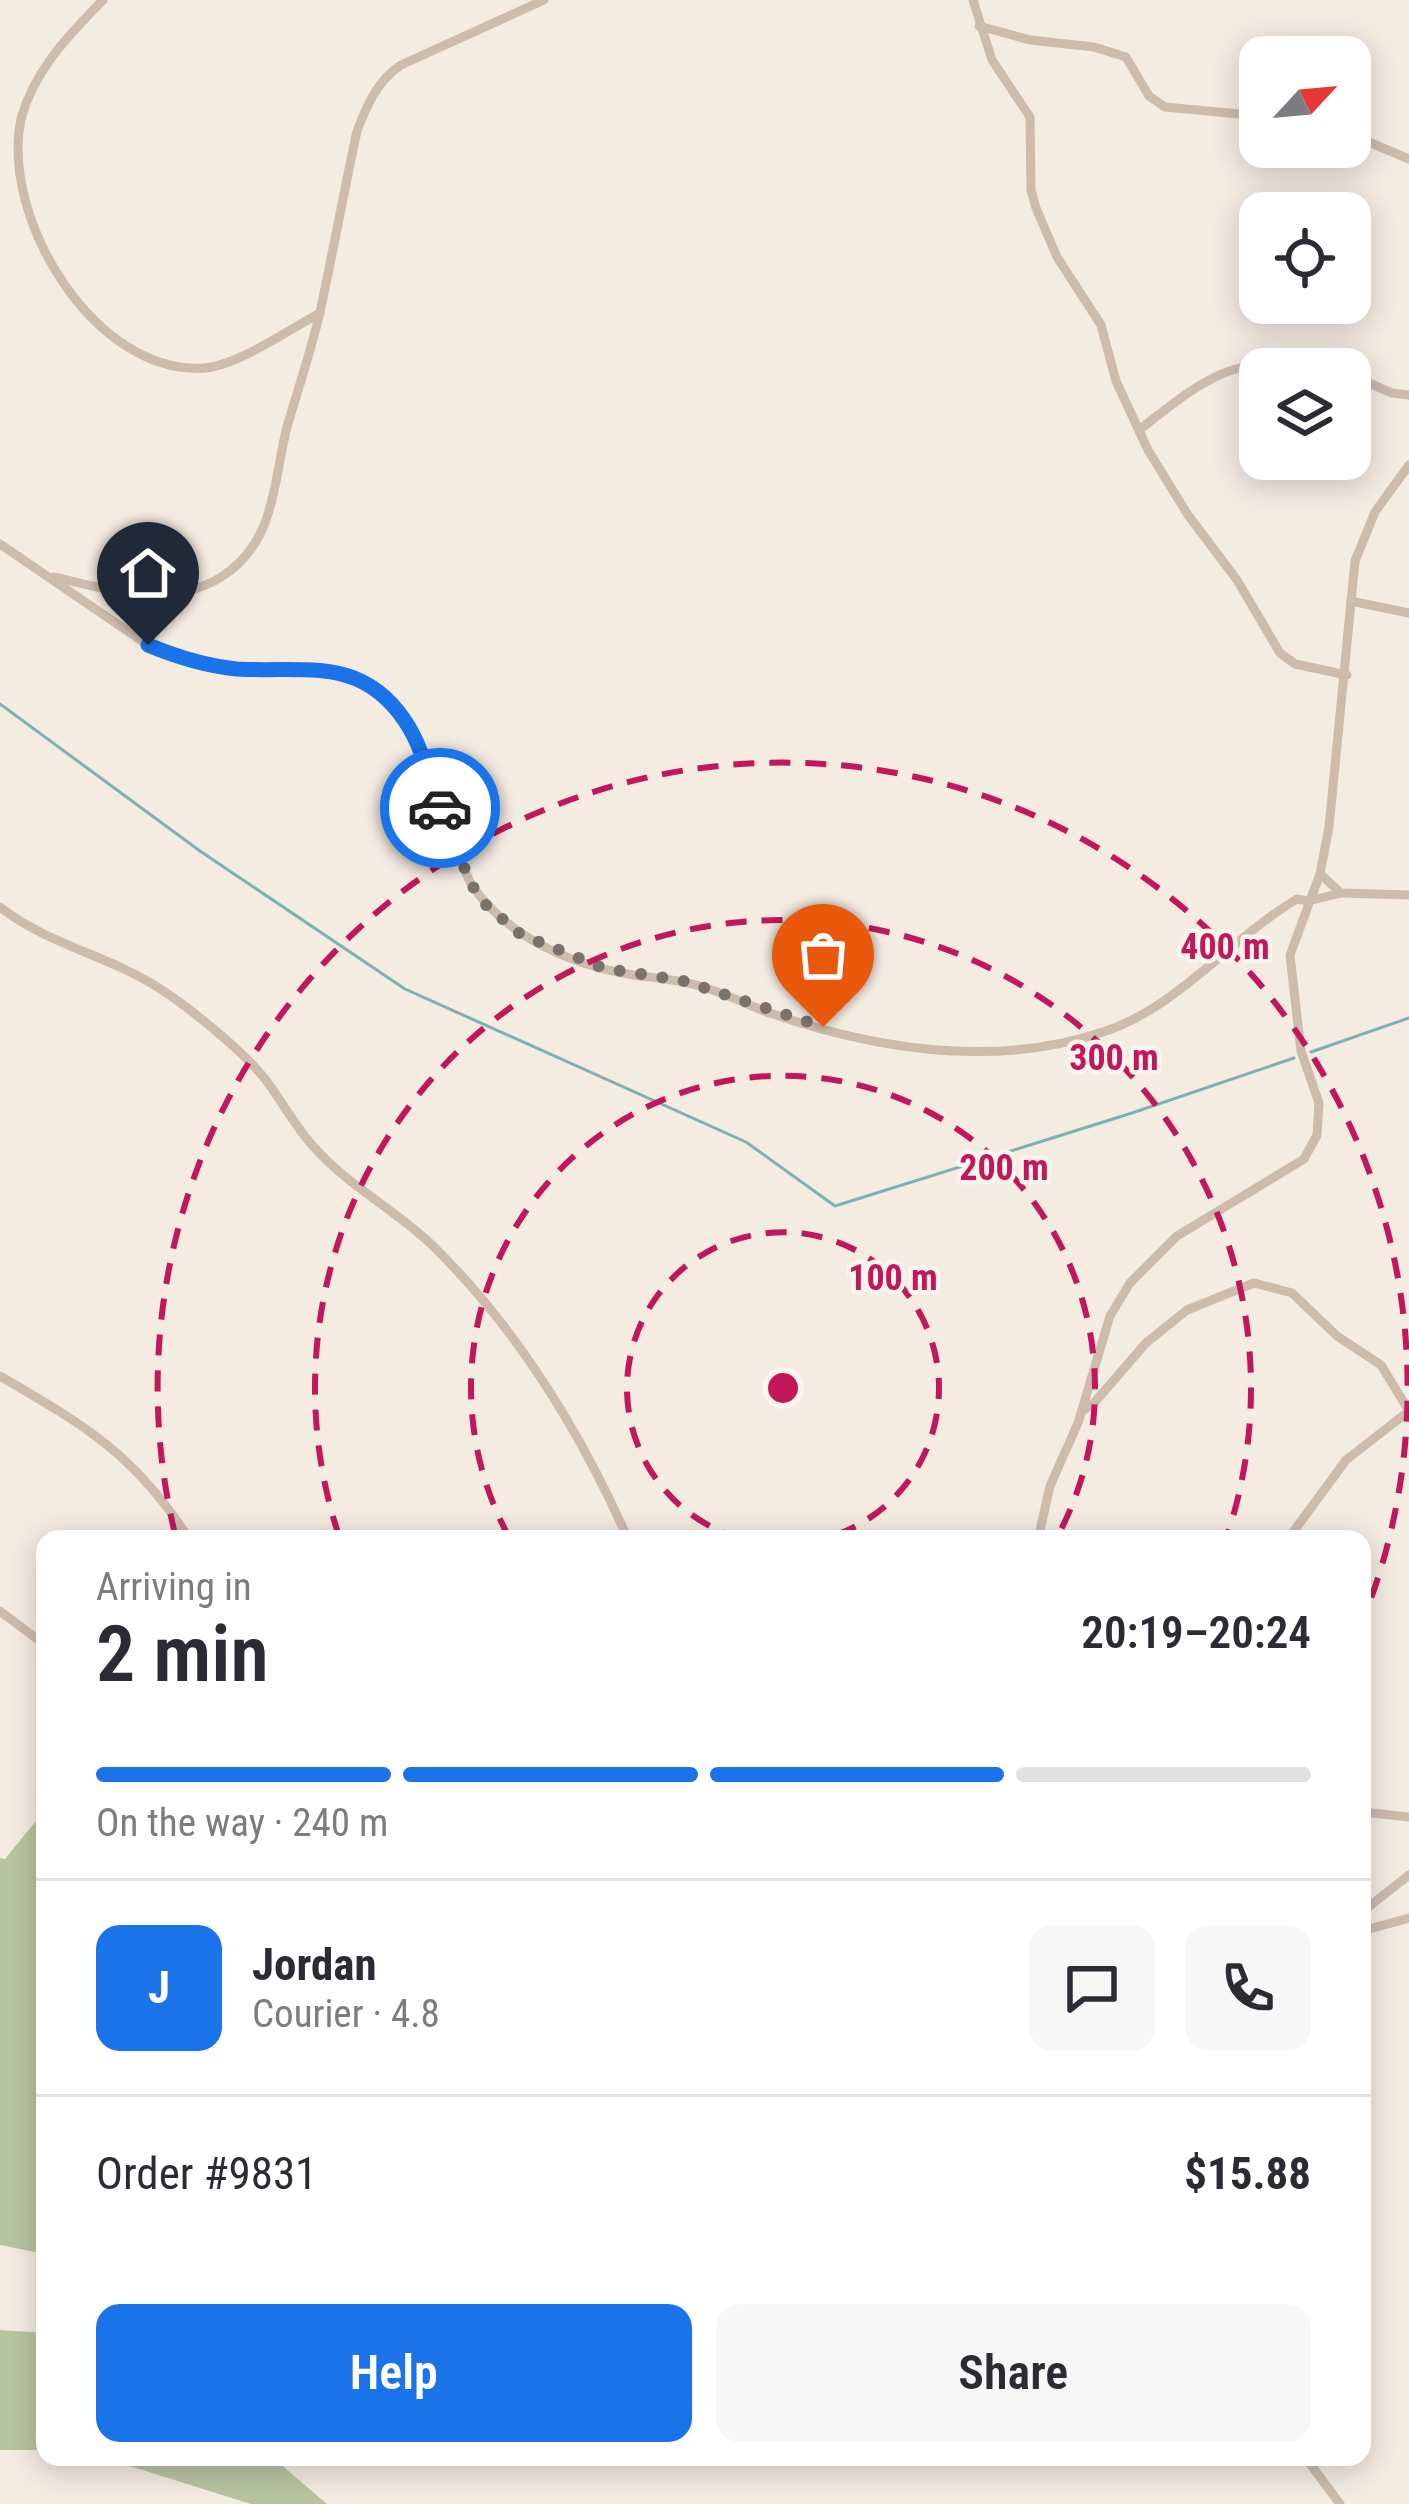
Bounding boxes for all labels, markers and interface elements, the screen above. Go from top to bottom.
north arrow [1239,36,1371,168]
map controls [1239,36,1371,480]
button: locate [1239,192,1371,324]
button: layers [1239,348,1371,480]
pin [97,522,199,645]
icon: home [115,540,181,606]
courier [380,748,500,868]
icon: car [407,775,473,841]
pin [772,904,874,1027]
icon: bag [790,922,856,988]
text: 400 m [1180,926,1270,968]
text: 300 m [1069,1037,1159,1079]
text: 200 m [959,1147,1049,1189]
text: 100 m [848,1257,938,1299]
centre of rings [762,1367,804,1409]
text: Arriving in [96,1564,252,1610]
text: 20:19–20:24 [1081,1606,1311,1659]
text: 2 min [96,1609,269,1700]
text: On the way · 240 m [96,1800,388,1846]
button: chat [1029,1925,1155,2051]
button: phone [1185,1925,1311,2051]
text: Jordan [252,1938,377,1991]
text: J [148,1961,170,2014]
text: Courier · 4.8 [252,1991,440,2037]
text: Order #9831 [96,2147,317,2200]
text: $15.88 [1184,2147,1311,2200]
button: Help [96,2304,692,2442]
button: Share [716,2304,1311,2442]

